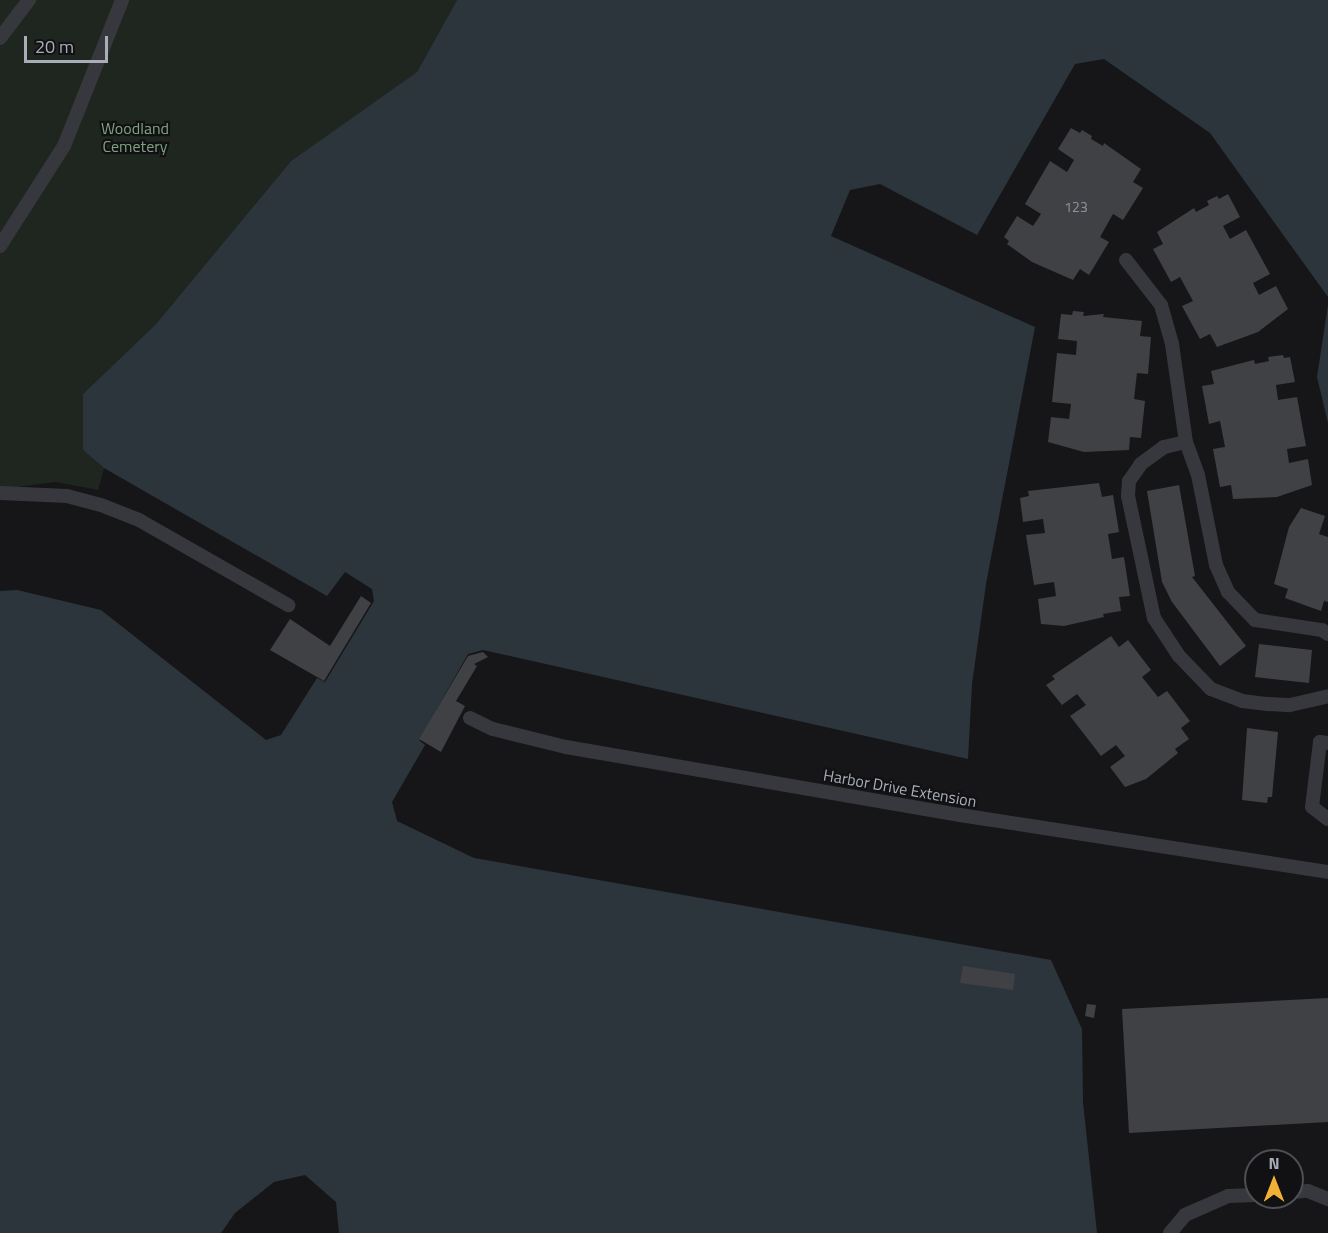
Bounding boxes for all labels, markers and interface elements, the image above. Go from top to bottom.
scale bar [27,24,111,62]
text: 20 m [35,33,74,60]
park label: Woodland Cemetery [101,118,169,156]
house number: 123 [1064,199,1088,215]
street label: Harbor Drive Extension [822,765,978,811]
north arrow [1244,1149,1304,1209]
text: N [1268,1151,1280,1175]

